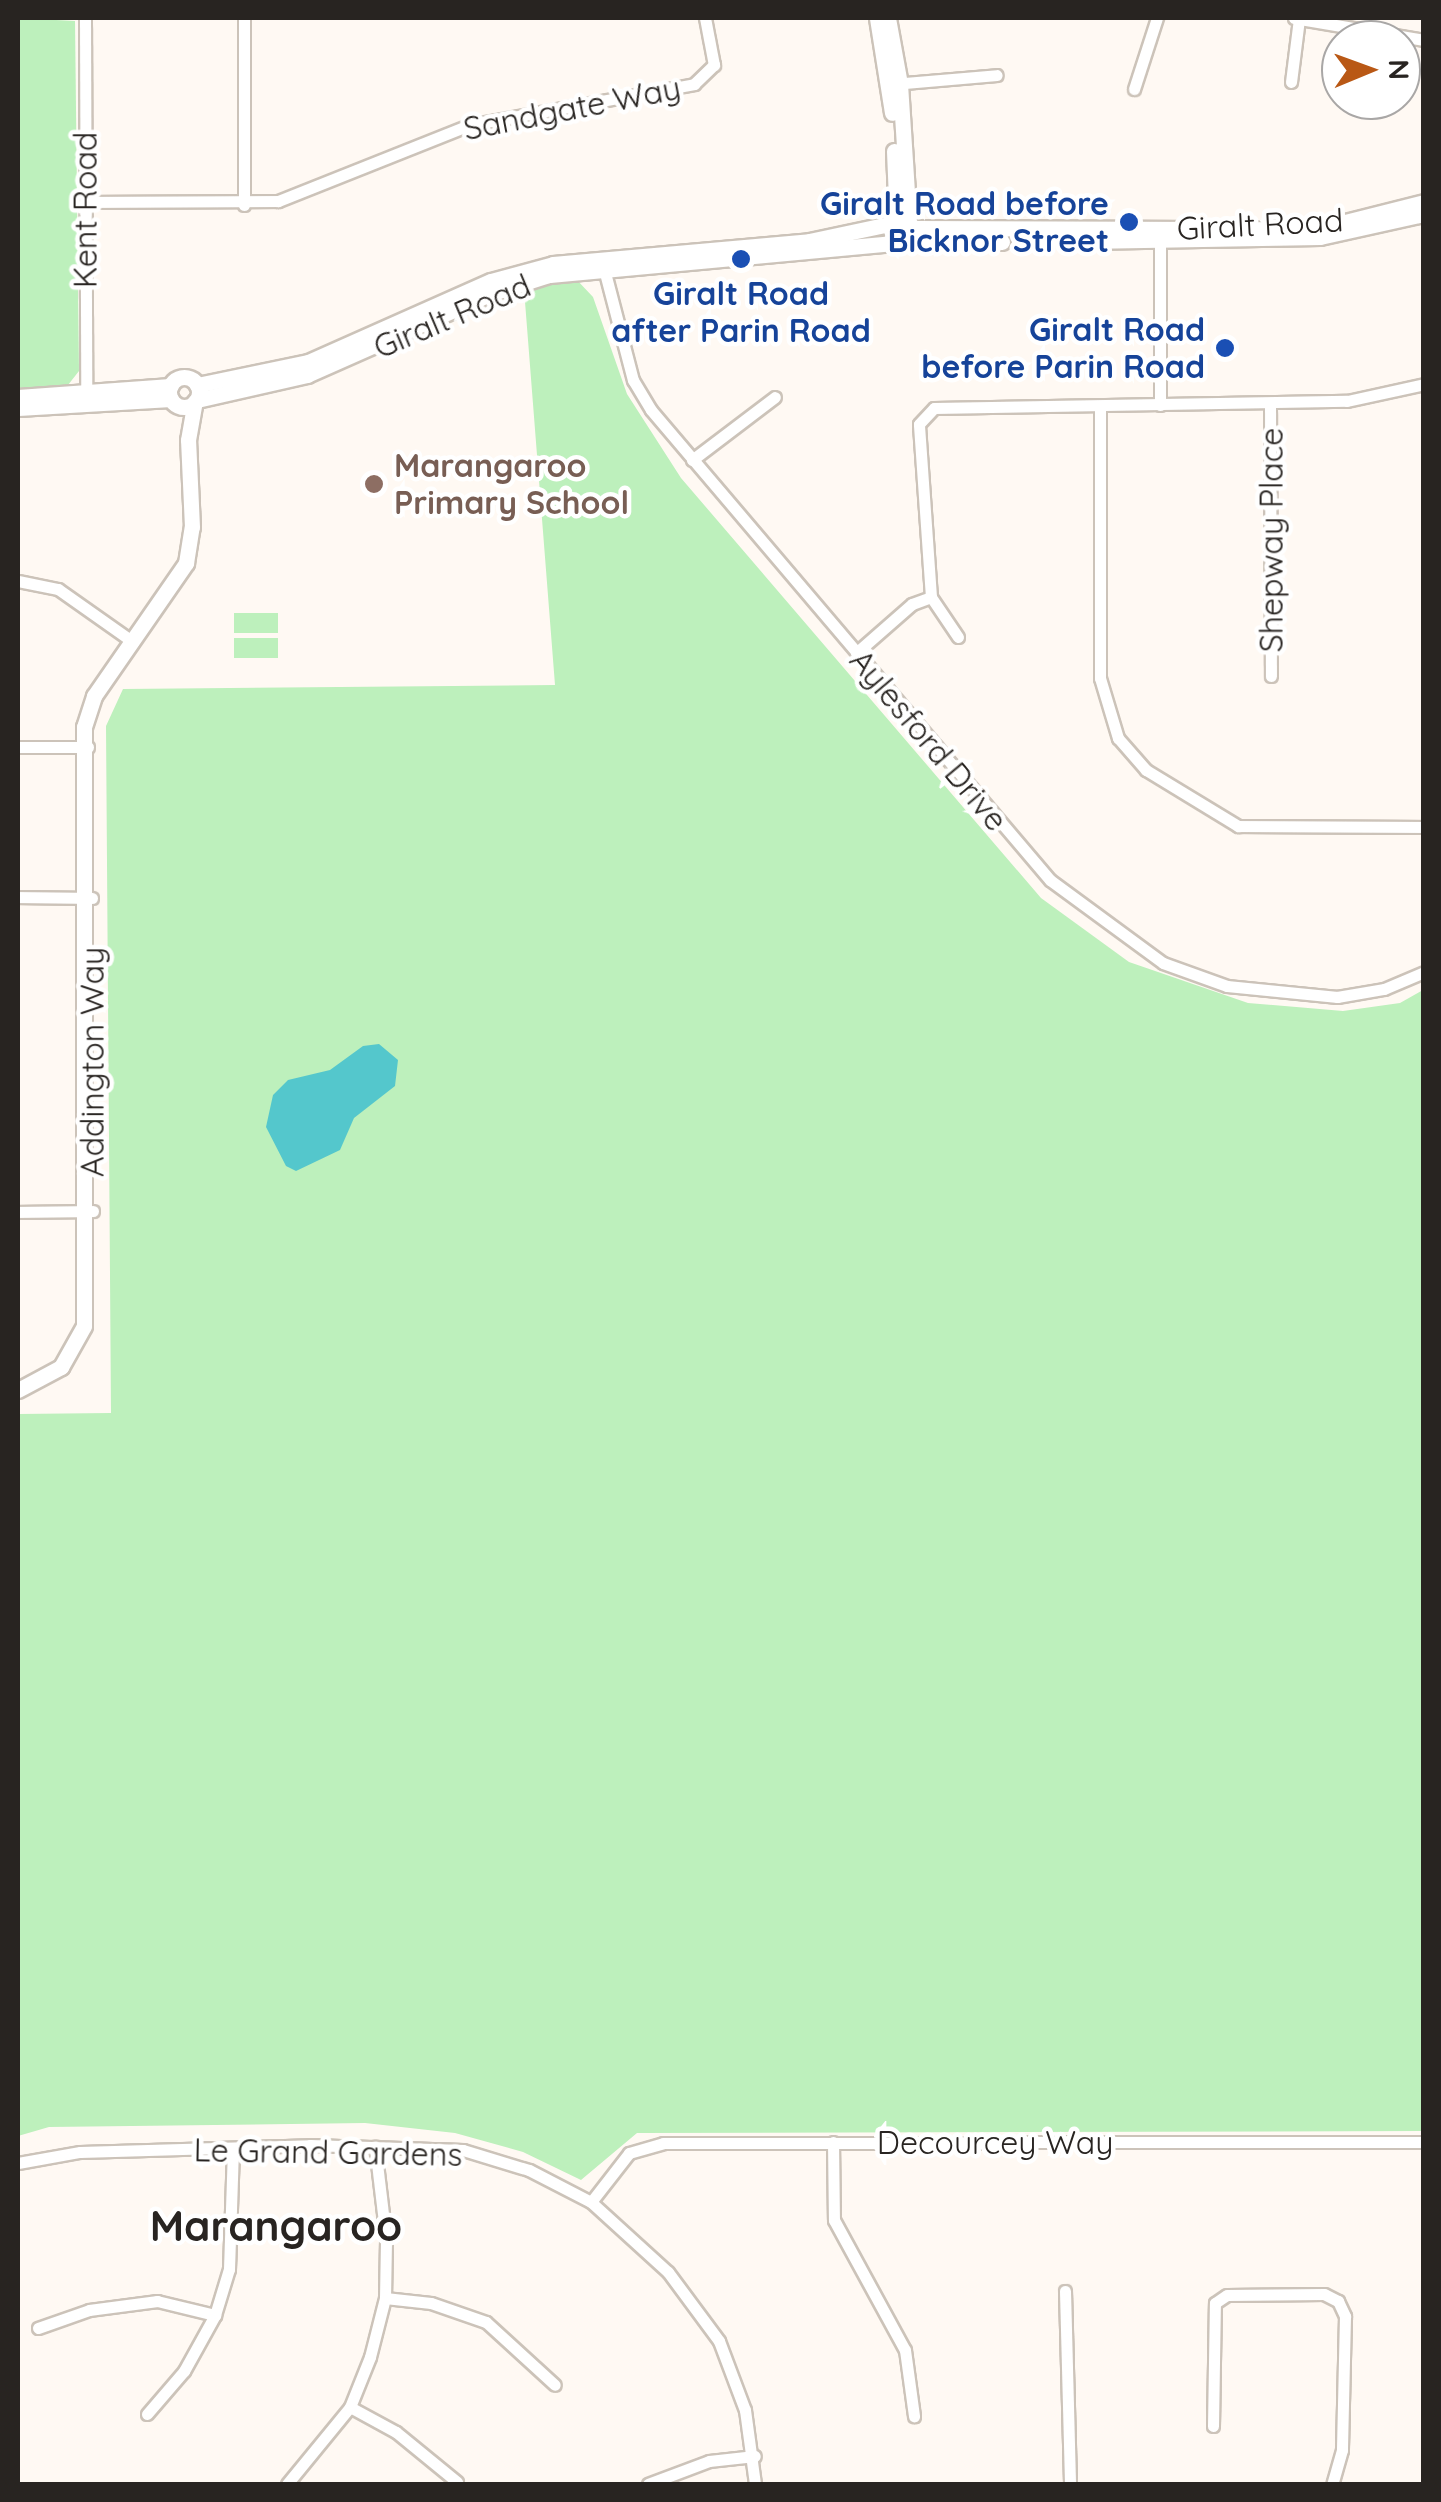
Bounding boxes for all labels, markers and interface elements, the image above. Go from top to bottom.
north arrow [1321,20,1421,120]
text: N [1382,59,1417,80]
street label: Sandgate Way [460,68,684,148]
street label: Kent Road [66,132,104,288]
place label: Giralt Road before Bicknor Street [820,185,1109,260]
street label: Giralt Road [1176,200,1344,248]
marker: Giralt Road before Bicknor Street [1118,211,1140,233]
marker: Giralt Road after Parin Road [730,248,752,270]
street label: Giralt Road [368,266,536,366]
place label: Giralt Road after Parin Road [611,275,871,350]
place label: Giralt Road before Parin Road [921,311,1205,386]
marker: Giralt Road before Parin Road [1214,337,1236,359]
street label: Shepway Place [1252,428,1290,652]
place label: Marangaroo Primary School [394,447,629,522]
marker: Marangaroo Primary School [363,473,385,495]
street label: Aylesford Drive [842,642,1016,838]
street label: Addington Way [73,947,111,1177]
street label: Decourcey Way [877,2123,1113,2161]
street label: Le Grand Gardens [193,2130,463,2174]
district label: Marangaroo [150,2201,402,2251]

